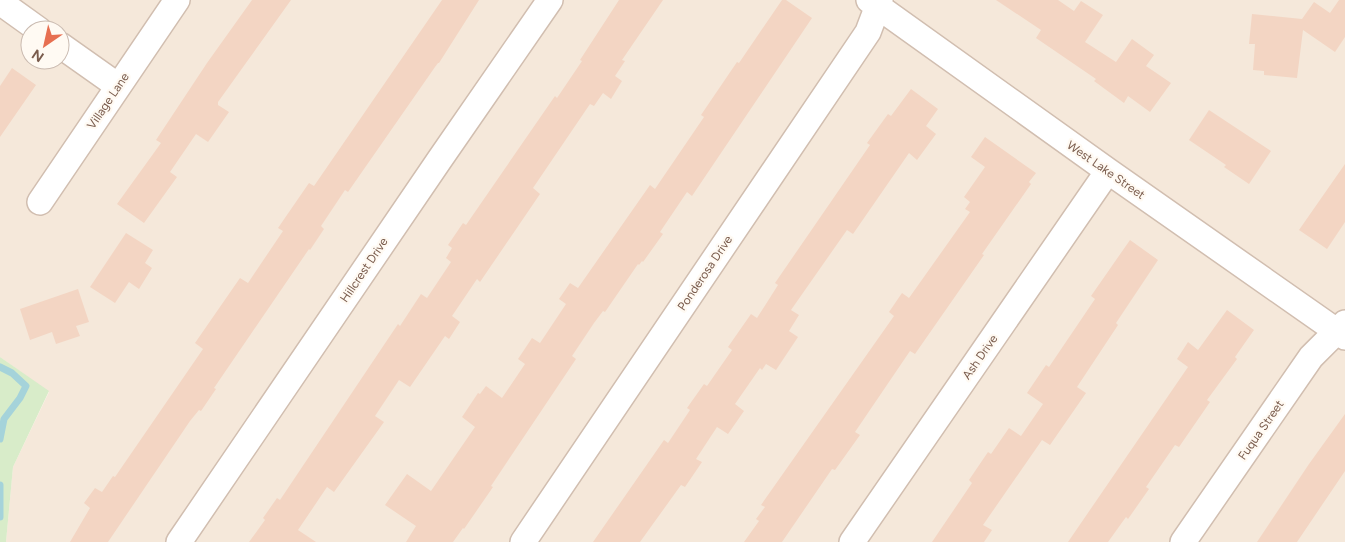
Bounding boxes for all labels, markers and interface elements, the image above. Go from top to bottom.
north arrow [20,20,70,70]
text: N [29,45,47,65]
street label: Village Lane [84,70,132,132]
street label: West Lake Street [1064,138,1148,202]
street label: Ponderosa Drive [675,232,736,313]
street label: Hillcrest Drive [337,235,391,305]
street label: Ash Drive [960,332,1001,382]
street label: Fuqua Street [1235,397,1287,462]

